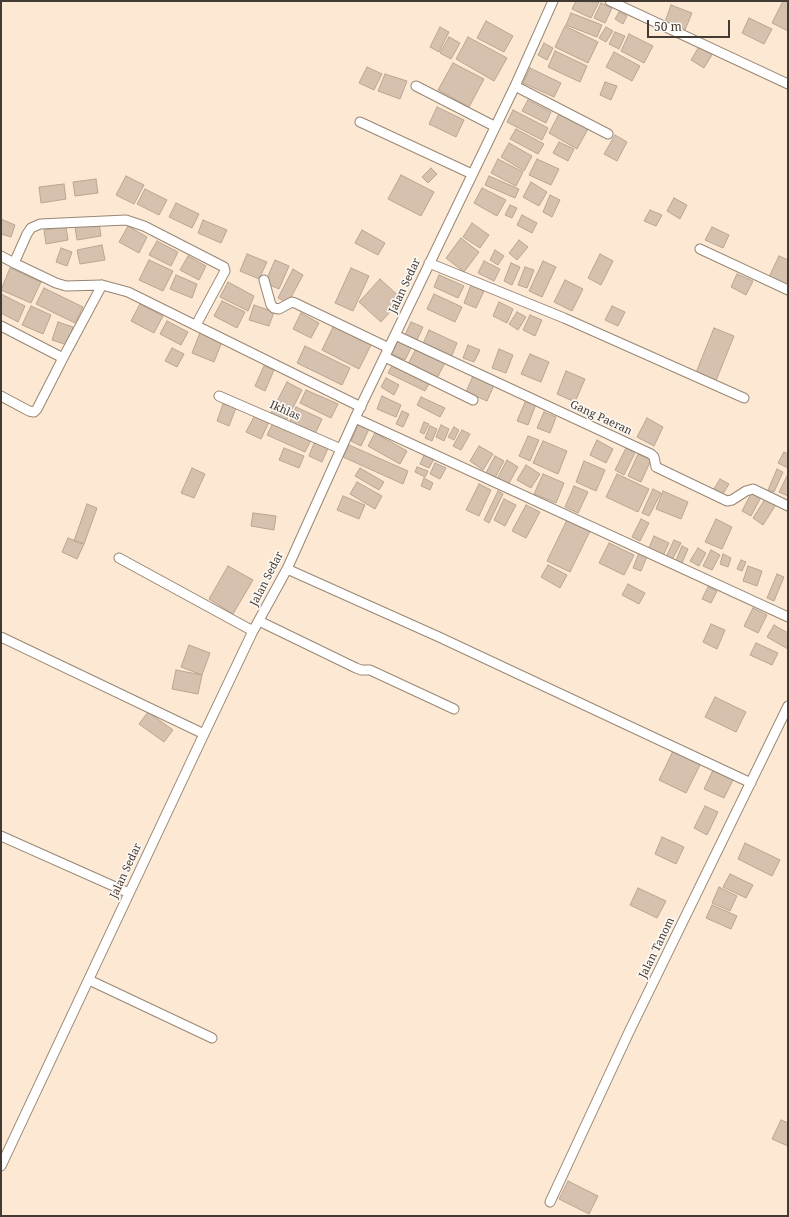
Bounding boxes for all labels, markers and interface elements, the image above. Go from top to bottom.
scale bar [649,12,732,38]
text: 50 m [654,18,682,35]
street label: Jalan Sedar [386,256,424,316]
street label: Ikhlas [268,398,302,424]
street label: Gang Paeran [568,398,634,438]
street label: Jalan Sedar [248,549,286,609]
street label: Jalan Sedar [107,841,145,901]
street label: Jalan Tanom [637,915,677,981]

